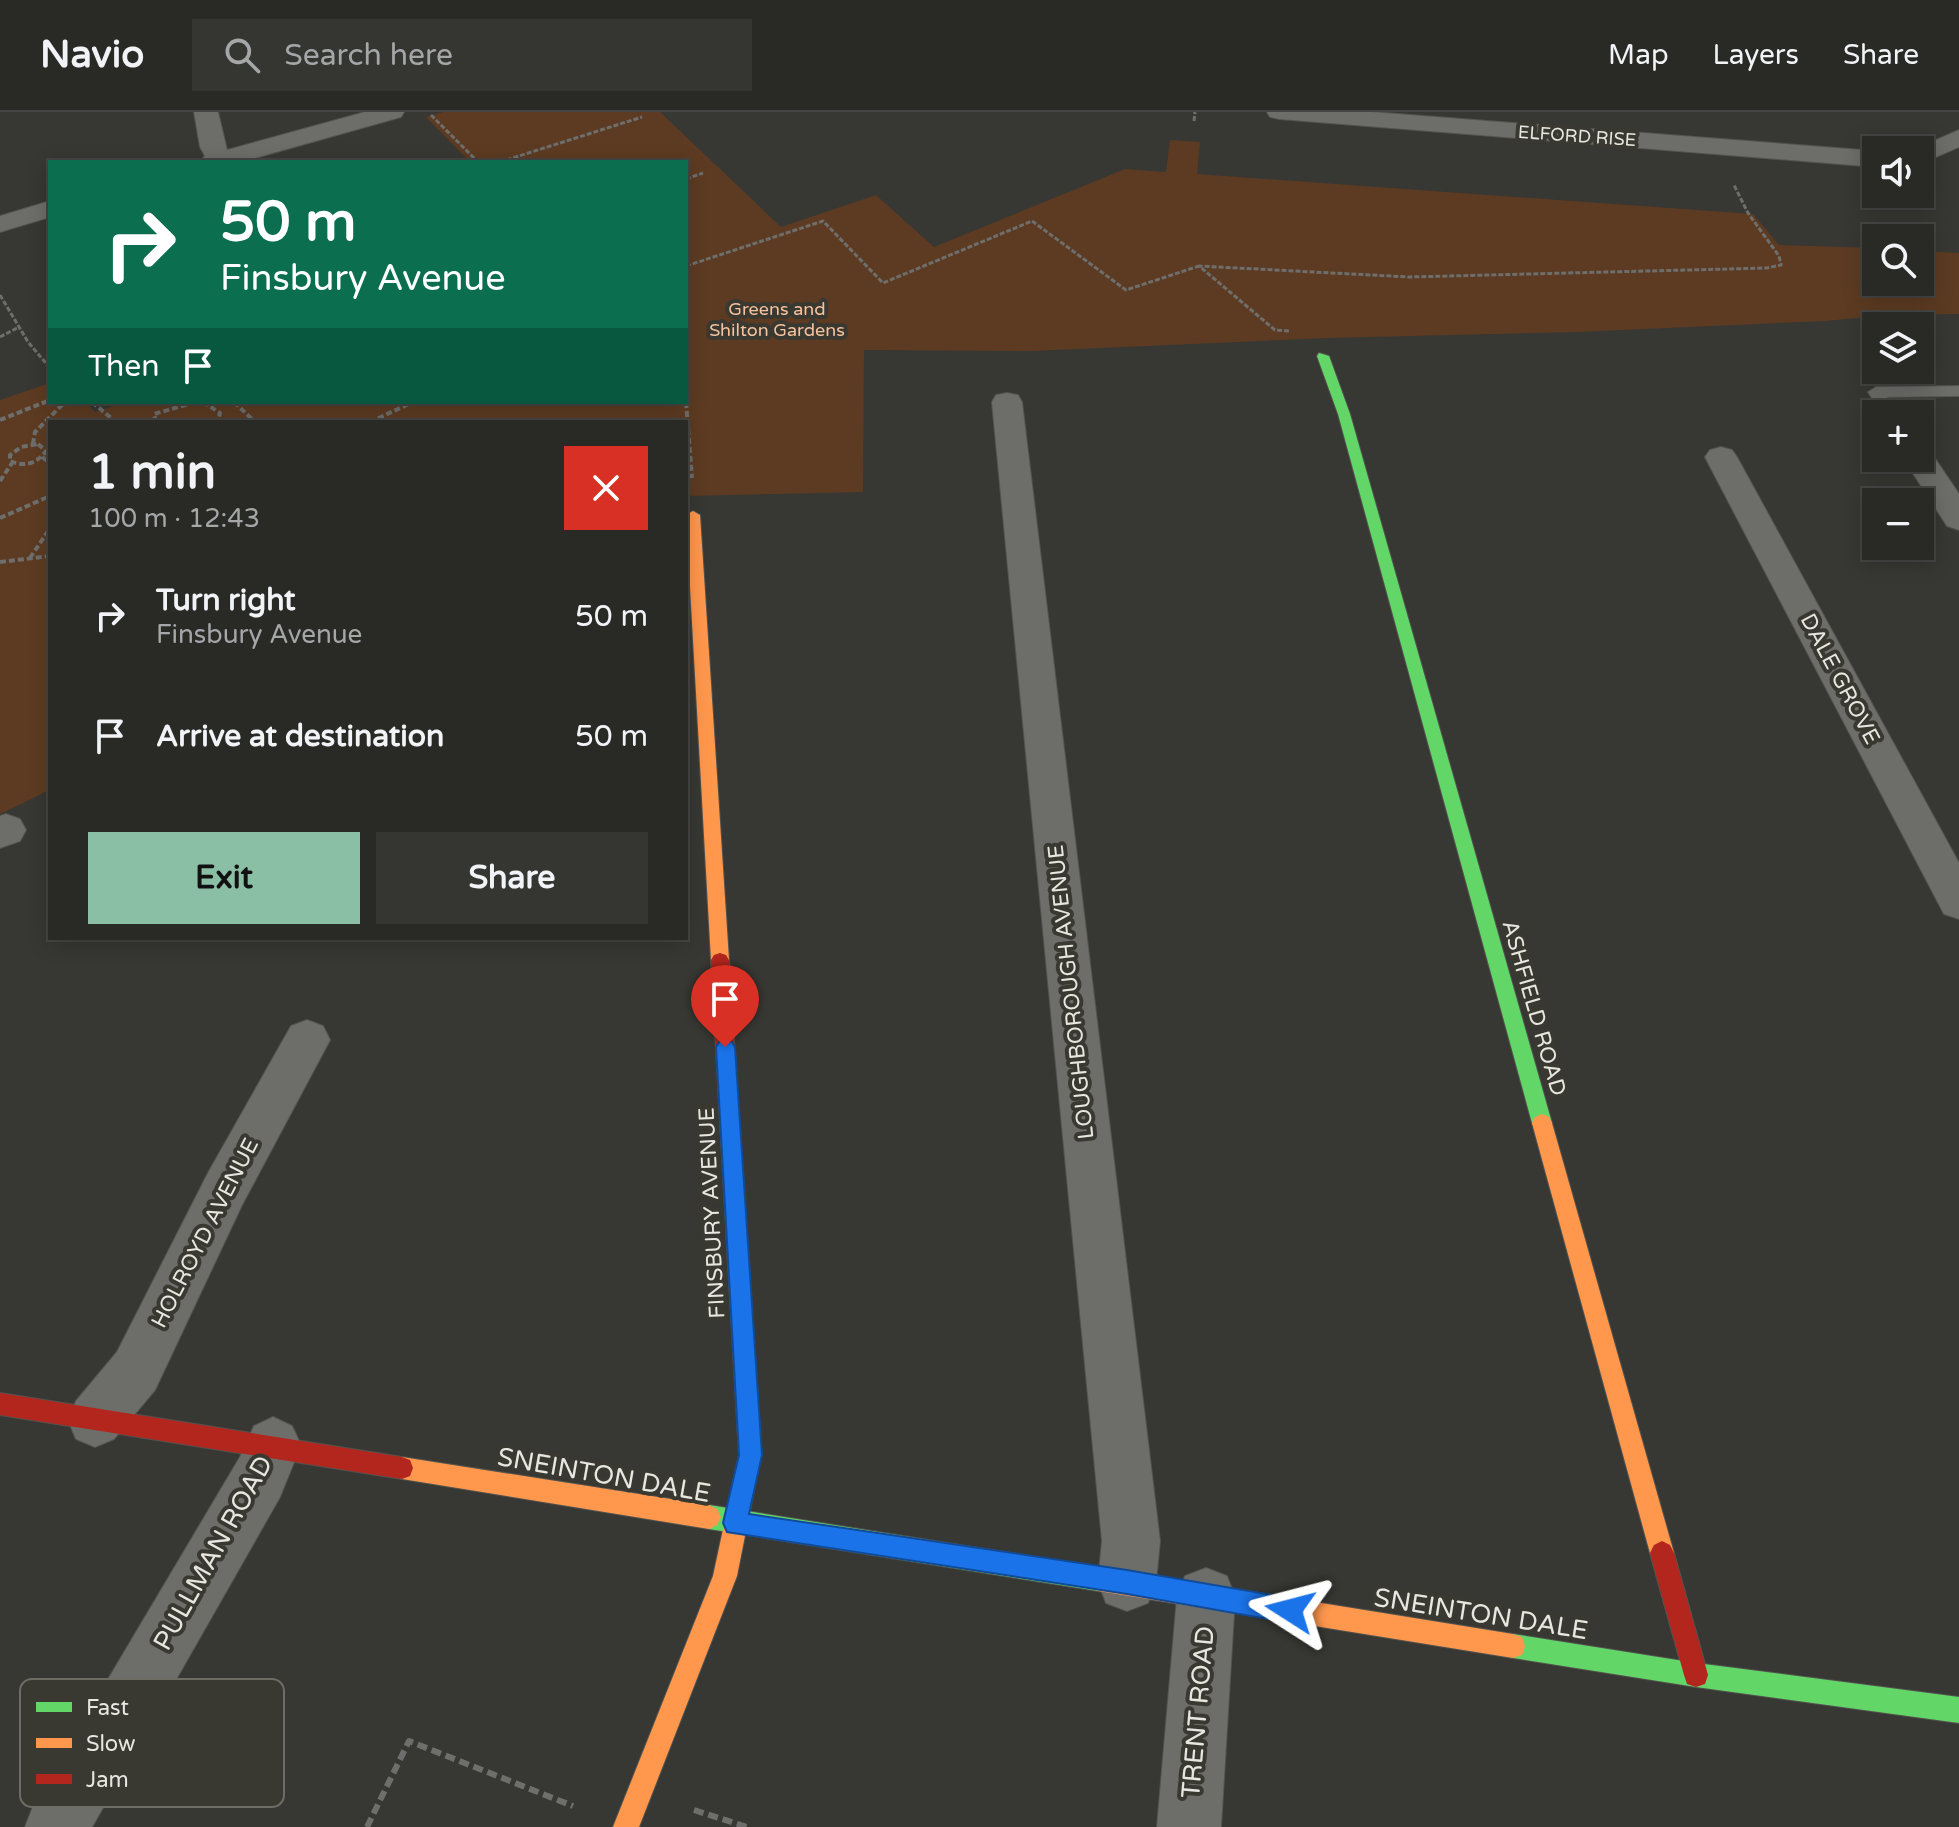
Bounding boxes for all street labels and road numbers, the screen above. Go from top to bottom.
street label: ELFORD RISE [1517,121,1637,151]
street label: DALE GROVE [1795,609,1885,749]
street label: LOUGHBOROUGH AVENUE [1043,843,1099,1141]
street label: ASHFIELD ROAD [1497,917,1571,1099]
street label: FINSBURY AVENUE [693,1107,731,1319]
street label: HOLROYD AVENUE [146,1134,264,1332]
street label: SNEINTON DALE [495,1441,713,1509]
street label: PULLMAN ROAD [147,1450,279,1656]
street label: SNEINTON DALE [1372,1582,1590,1646]
street label: TRENT ROAD [1175,1625,1221,1799]

